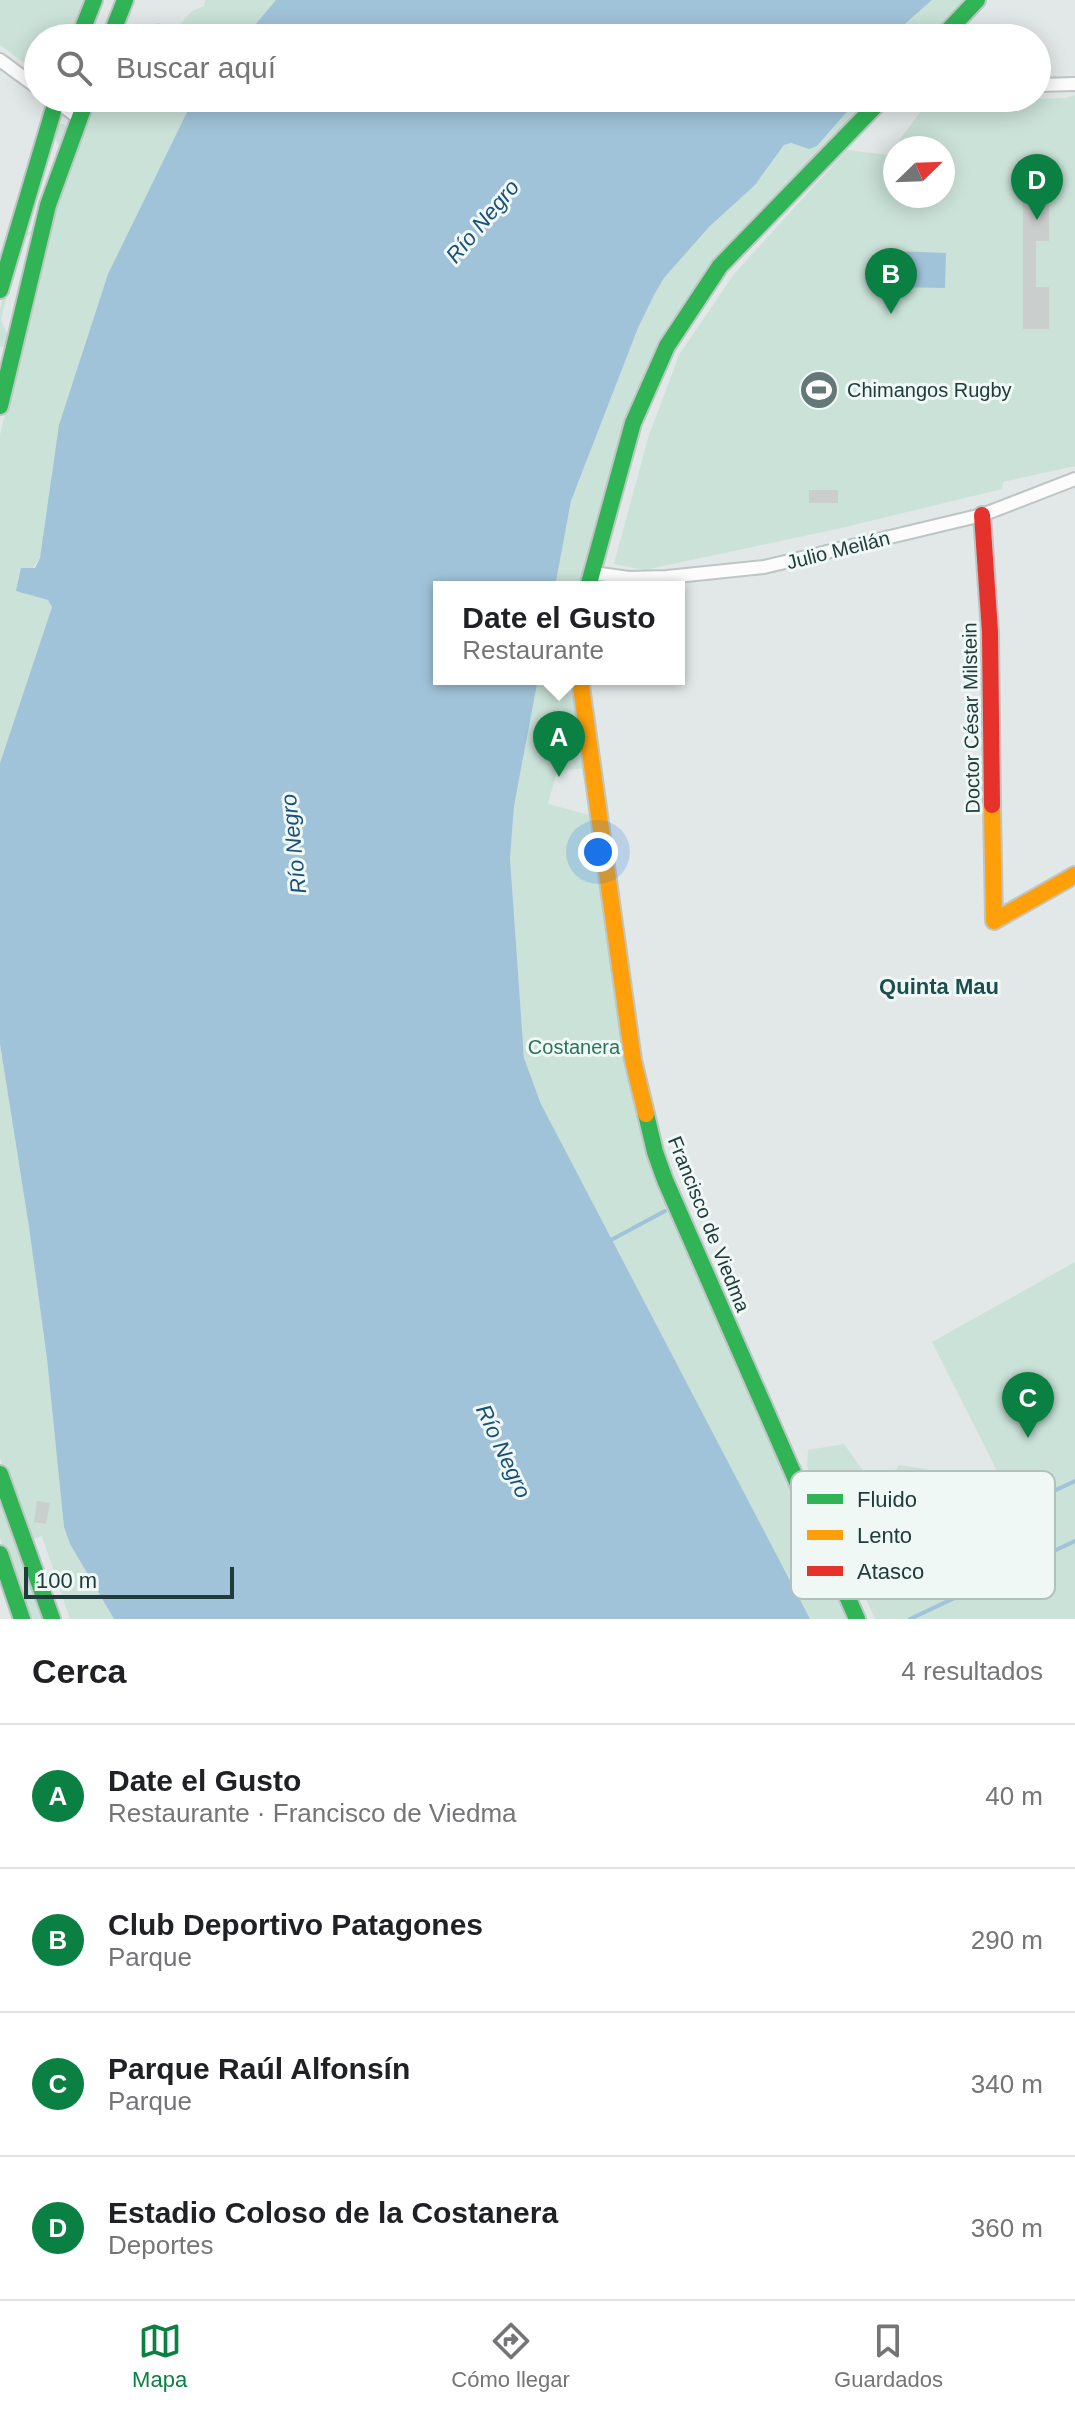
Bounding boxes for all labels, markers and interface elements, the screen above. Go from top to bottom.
search box [24,24,1051,112]
icon: search [52,46,96,90]
text: Buscar aquí [116,51,276,84]
north arrow [883,136,955,208]
pin: D [1011,154,1063,220]
water label: Río Negro [441,175,524,268]
pin: B [865,248,917,314]
sports icon: Chimangos Rugby [798,369,840,411]
place label: Chimangos Rugby [847,379,1012,401]
street label: Julio Meilán [784,527,892,573]
popup [433,581,685,685]
text: Date el Gusto [462,601,656,634]
street label: Doctor César Milstein [958,622,984,814]
text: Restaurante [462,635,604,665]
pin: A [533,711,585,777]
water label: Río Negro [276,793,311,895]
your location [578,832,618,872]
district label: Quinta Mau [879,974,999,999]
park label: Costanera [528,1036,621,1058]
street label: Francisco de Viedma [664,1133,755,1316]
pin: C [1002,1372,1054,1438]
water label: Río Negro [471,1400,536,1502]
legend [791,1471,1055,1599]
text: Fluido [857,1487,917,1512]
text: Lento [857,1523,912,1548]
text: Atasco [857,1559,924,1584]
scale bar [24,1563,234,1599]
text: 100 m [36,1568,97,1593]
text: Cerca [32,1652,127,1690]
text: 4 resultados [901,1656,1043,1686]
text: Date el Gusto [108,1764,301,1797]
text: A [49,1781,67,1811]
text: 40 m [985,1781,1043,1811]
text: Restaurante · Francisco de Viedma [108,1798,517,1828]
text: Club Deportivo Patagones [108,1908,483,1941]
text: B [49,1925,67,1955]
text: 290 m [971,1925,1043,1955]
text: Parque [108,1942,192,1972]
text: Parque Raúl Alfonsín [108,2052,410,2085]
text: C [49,2069,67,2099]
text: 340 m [971,2069,1043,2099]
text: Parque [108,2086,192,2116]
text: Estadio Coloso de la Costanera [108,2196,558,2229]
text: D [49,2213,67,2243]
text: 360 m [971,2213,1043,2243]
text: Deportes [108,2230,214,2260]
tab: Mapa [132,2319,187,2393]
tab: Cómo llegar [451,2319,570,2393]
tab: Guardados [834,2319,943,2393]

